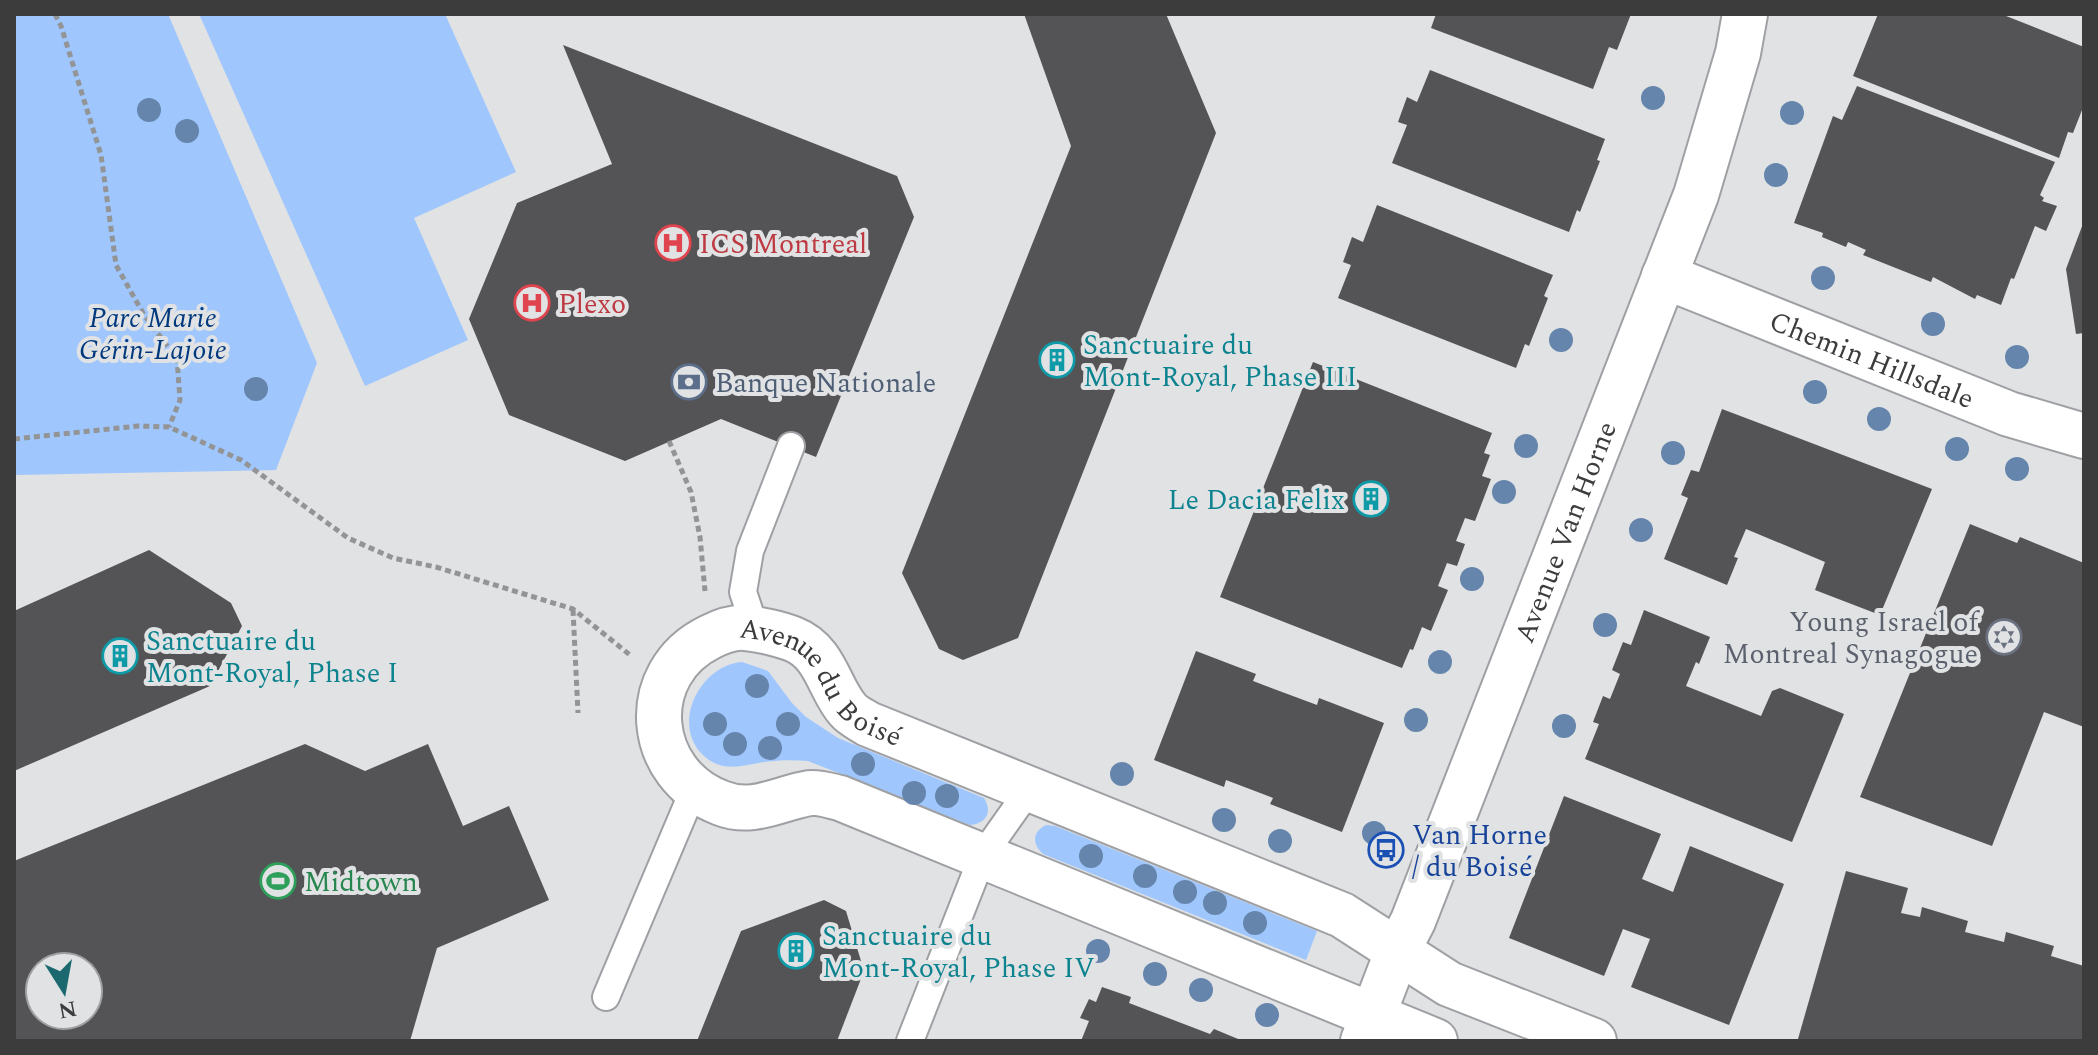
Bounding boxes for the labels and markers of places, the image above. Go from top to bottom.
place label: ICS Montreal [699,223,867,266]
hospital icon: ICS Montreal [654,224,692,262]
place label: Plexo [558,283,626,326]
hospital icon: Plexo [513,284,551,322]
place label: Sanctuaire du Mont-Royal, Phase III [1083,324,1357,399]
building icon: Sanctuaire du Mont-Royal, Phase III [1038,341,1076,379]
place label: Banque Nationale [715,362,936,405]
bank icon: Banque Nationale [670,363,708,401]
place label: Le Dacia Felix [1168,479,1345,522]
building icon: Le Dacia Felix [1352,480,1390,518]
place label: Young Israel of Montreal Synagogue [1723,601,1980,676]
synagogue icon: Young Israel of Montreal Synagogue [1985,618,2023,656]
place label: Sanctuaire du Mont-Royal, Phase I [146,620,398,695]
building icon: Sanctuaire du Mont-Royal, Phase I [101,637,139,675]
place label: Van Horne / du Boisé [1412,814,1547,889]
bus stop icon: Van Horne / du Boisé [1367,831,1405,869]
place label: Midtown [304,861,418,904]
sports icon: Midtown [259,862,297,900]
place label: Sanctuaire du Mont-Royal, Phase IV [822,915,1095,990]
building icon: Sanctuaire du Mont-Royal, Phase IV [777,932,815,970]

